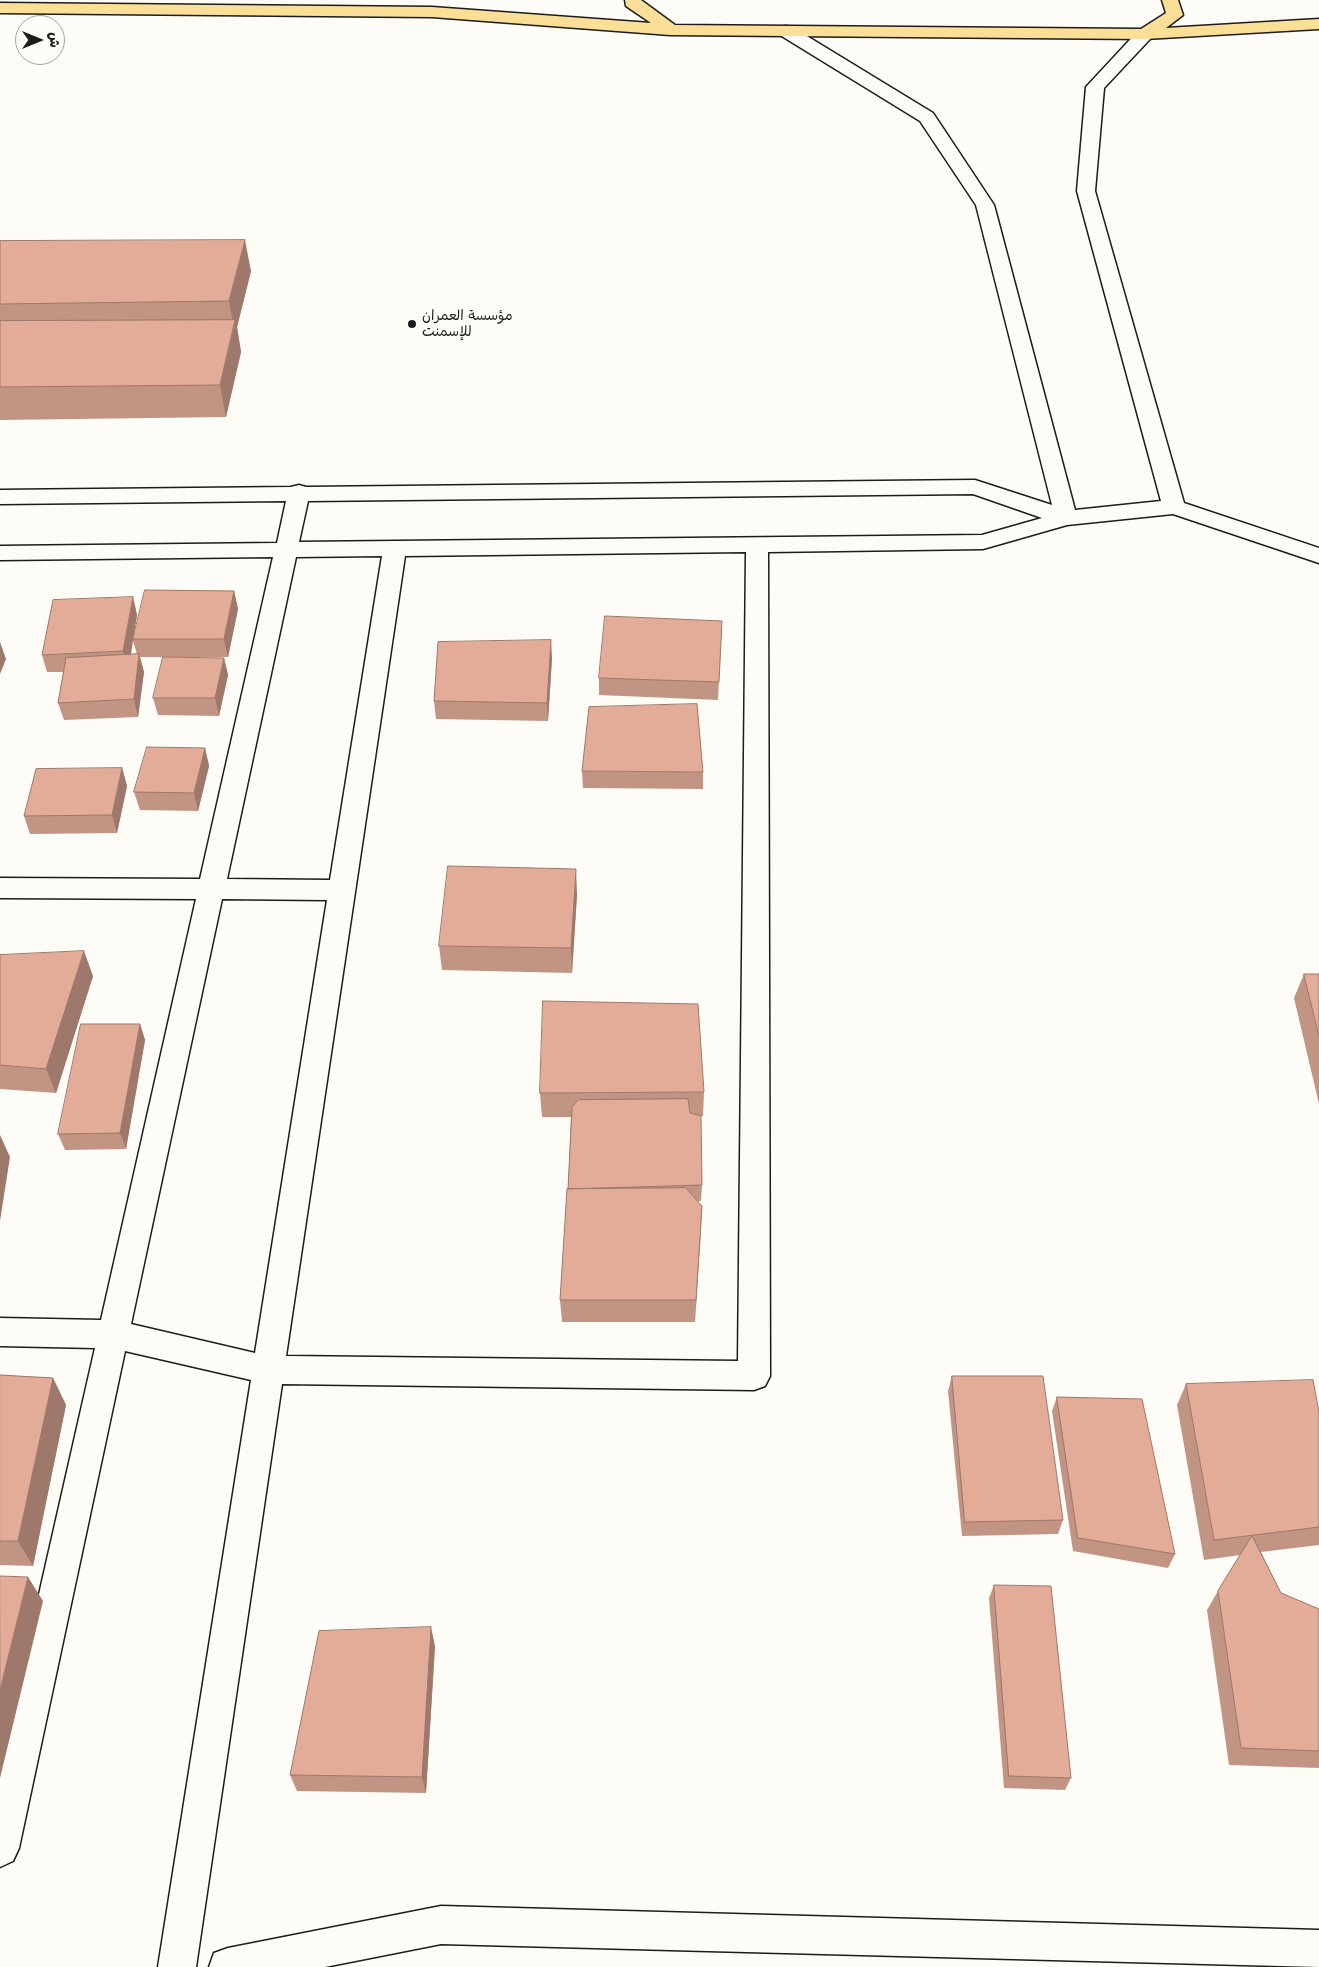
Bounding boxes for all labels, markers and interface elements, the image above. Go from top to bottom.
north arrow [15,15,65,65]
text: ش [46,32,63,48]
place label: مؤسسة العمران للإسمنت [422,308,513,341]
marker: مؤسسة العمران للإسمنت [406,318,418,330]

